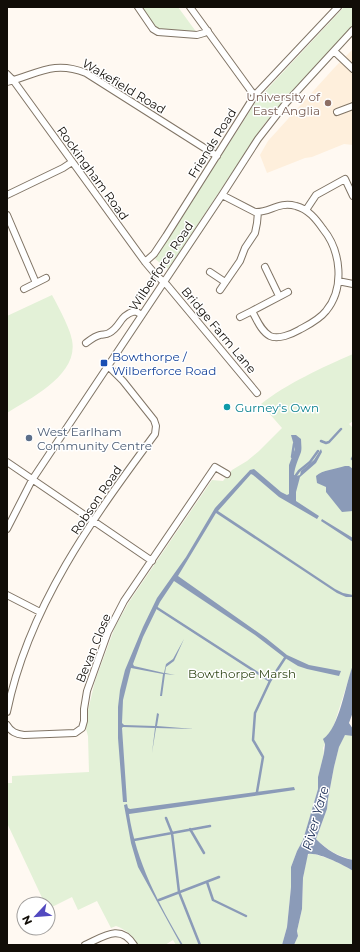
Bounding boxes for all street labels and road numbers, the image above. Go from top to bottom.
street label: Wakefield Road [80,55,168,117]
street label: Friends Road [185,105,239,181]
street label: Rockingham Road [54,123,132,223]
street label: Wilberforce Road [126,219,196,313]
street label: Bridge Farm Lane [178,284,260,376]
street label: Robson Road [67,462,125,538]
street label: Bevan Close [72,611,114,685]

